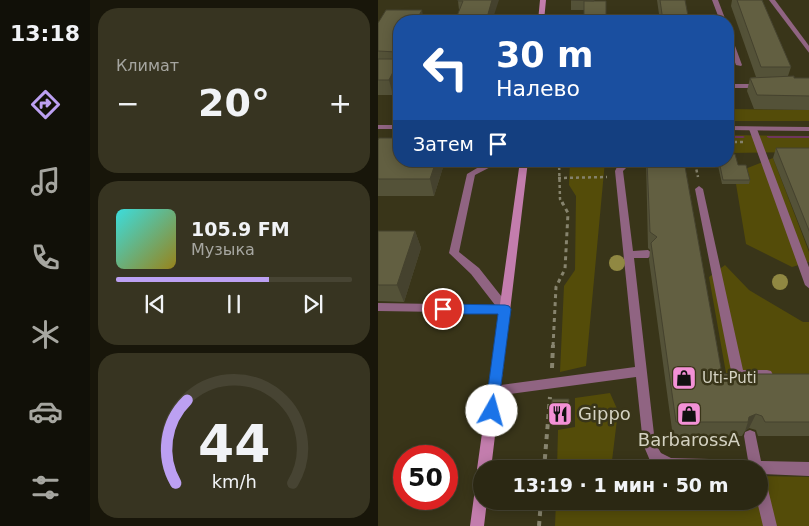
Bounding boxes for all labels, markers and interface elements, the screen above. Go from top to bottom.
text: 13:18 [10,21,80,46]
icon: left [413,35,478,100]
text: 30 m [496,35,593,75]
text: Климат [116,56,179,75]
text: Налево [496,76,580,101]
text: 20° [198,81,270,125]
icon: directions [28,87,63,122]
text: − [116,87,139,120]
text: + [329,87,352,120]
icon: arrive [484,130,512,158]
text: Затем [413,133,474,155]
icon: music [28,164,63,199]
text: 105.9 FM [191,218,290,240]
icon: phone [28,240,63,275]
text: Музыка [191,240,255,259]
pin [422,288,464,330]
icon: previous [141,290,169,318]
icon: pause [220,290,248,318]
icon: next [299,290,327,318]
icon: arrive [429,295,457,323]
icon: climate [28,317,63,352]
shop icon: Uti-Puti [671,365,697,391]
place label: Uti-Puti [702,369,757,387]
position arrow [465,384,517,436]
icon: car [28,394,63,429]
restaurant icon: Gippo [547,401,573,427]
shop icon: BarbarossA [676,401,702,427]
place label: Gippo [578,403,631,424]
text: 44 [198,414,270,474]
place label: BarbarossA [638,429,741,450]
speed limit sign: 50 [393,445,458,510]
icon: filters [28,470,63,505]
text: km/h [211,471,257,492]
text: 13:19 · 1 мин · 50 m [512,474,729,496]

